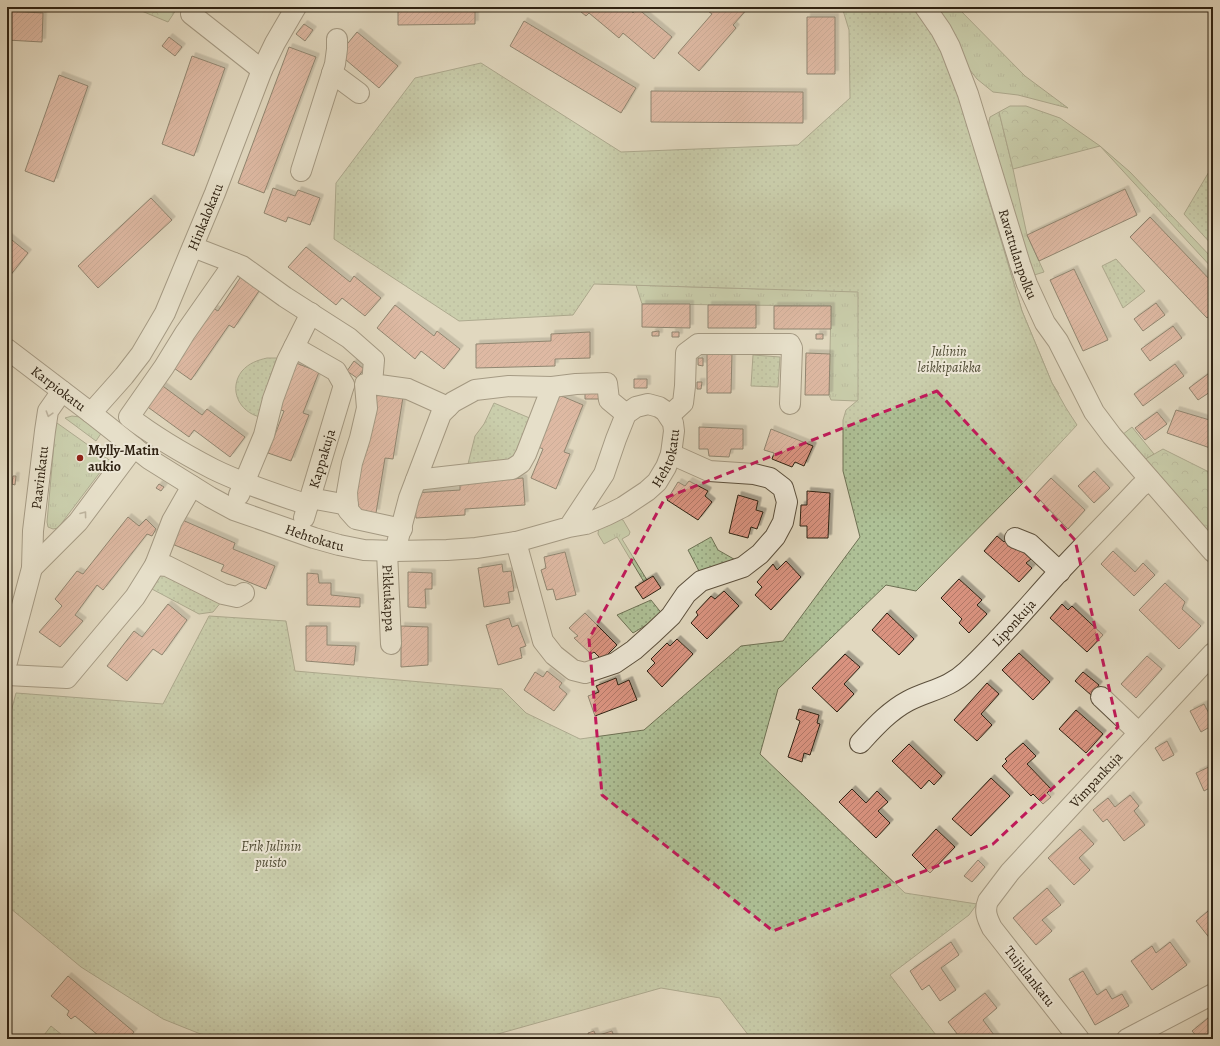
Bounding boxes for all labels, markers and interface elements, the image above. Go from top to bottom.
street label: Hinkalokatu [183,180,228,254]
street label: Ravattulanpolku [994,207,1042,303]
park label: Julinin leikkipaikka [917,342,981,377]
street label: Karpiokatu [27,362,90,416]
one-way arrow [45,411,54,418]
street label: Kappakuja [304,426,340,491]
street label: Hehtokatu [647,427,684,491]
place label: Mylly-Matin aukio [88,441,159,476]
street label: Paavinkatu [27,445,53,510]
marker: Mylly-Matin aukio [75,453,85,463]
one-way arrow [80,511,87,518]
street label: Hehtokatu [282,520,346,556]
street label: Pikkukappa [378,564,399,633]
street label: Liponkuja [988,595,1041,651]
street label: Vimpankuja [1065,747,1127,813]
park label: Erik Julinin puisto [241,837,301,872]
street label: Tuijulankatu [1000,942,1060,1011]

